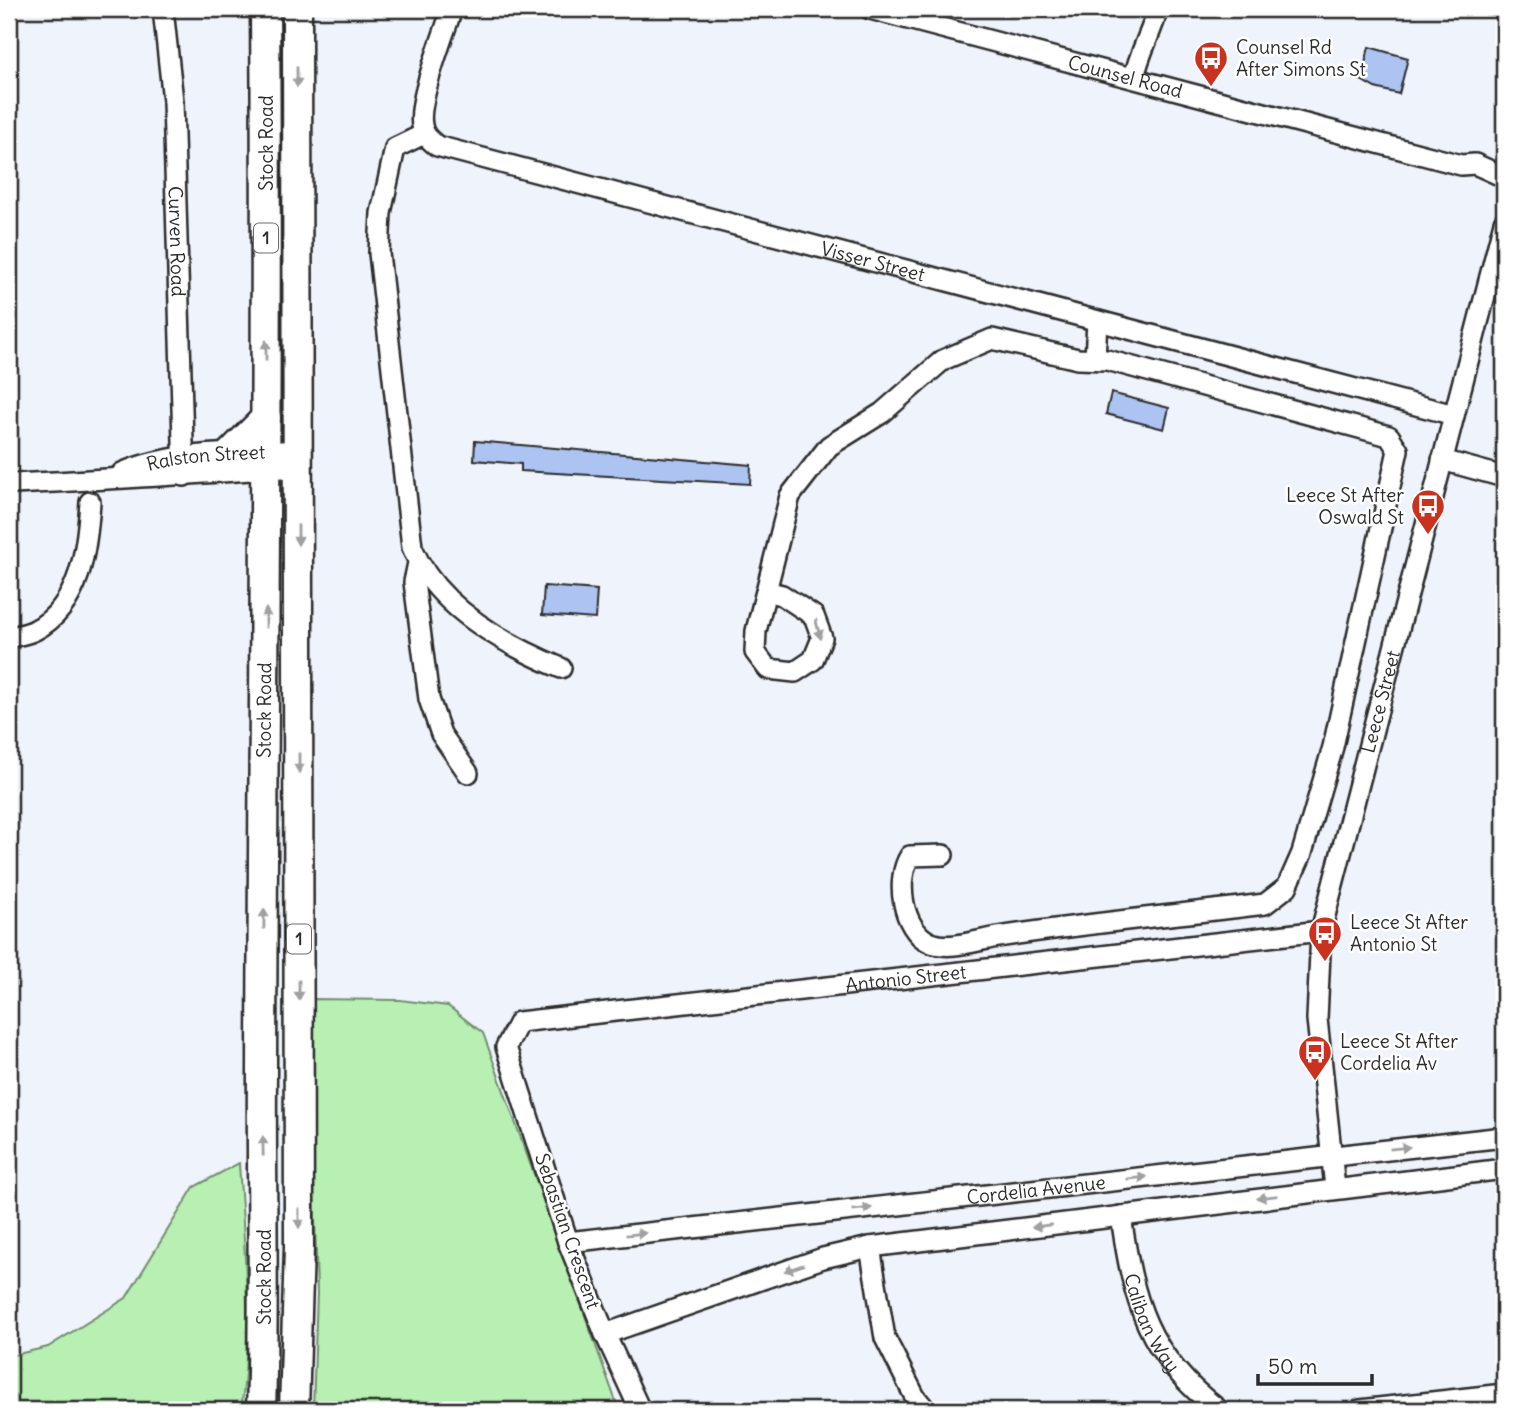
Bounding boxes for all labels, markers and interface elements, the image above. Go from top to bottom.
place label: Counsel Rd After Simons St [1236,35,1366,81]
bus stop icon: Counsel Rd After Simons St [1192,39,1230,88]
street label: Counsel Road [1065,50,1185,103]
one-way arrow [291,66,303,88]
street label: Stock Road [254,95,278,191]
street label: Curven Road [164,186,191,297]
road number: 1 [254,224,278,252]
street label: Visser Street [818,236,928,287]
one-way arrow [260,338,272,360]
street label: Ralston Street [144,440,266,476]
place label: Leece St After Oswald St [1286,483,1404,529]
bus stop icon: Leece St After Oswald St [1409,487,1447,536]
one-way arrow [292,525,304,547]
one-way arrow [260,606,272,628]
one-way arrow [813,619,824,641]
street label: Leece Street [1355,648,1405,755]
street label: Stock Road [252,662,276,758]
one-way arrow [293,752,305,774]
one-way arrow [258,907,270,929]
place label: Leece St After Antonio St [1350,910,1468,956]
bus stop icon: Leece St After Antonio St [1306,914,1344,963]
road number: 1 [287,924,311,954]
street label: Antonio Street [844,959,968,997]
one-way arrow [293,980,305,1002]
place label: Leece St After Cordelia Av [1340,1029,1458,1075]
bus stop icon: Leece St After Cordelia Av [1296,1033,1334,1082]
one-way arrow [257,1135,268,1157]
one-way arrow [1389,1143,1411,1154]
street label: Sebastian Crescent [530,1150,606,1312]
street label: Cordelia Avenue [965,1170,1107,1209]
one-way arrow [1126,1172,1148,1183]
one-way arrow [1256,1191,1278,1202]
one-way arrow [851,1203,873,1214]
one-way arrow [293,1207,305,1229]
one-way arrow [1030,1220,1052,1231]
street label: Stock Road [252,1229,276,1325]
one-way arrow [625,1229,647,1240]
one-way arrow [783,1263,804,1274]
street label: Caliban Way [1119,1271,1185,1377]
scale bar [1258,1342,1371,1386]
text: 50 m [1268,1353,1317,1380]

